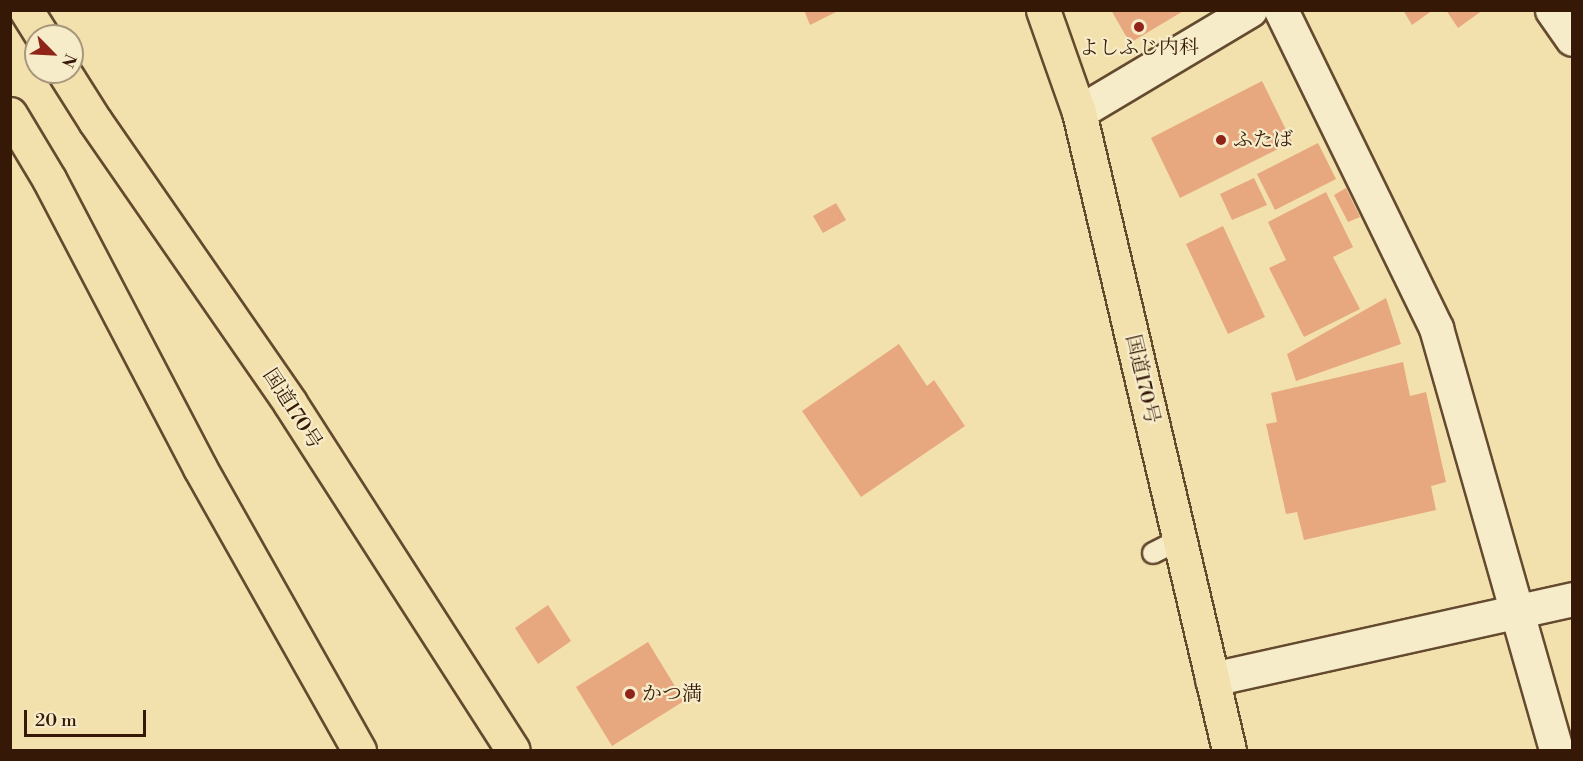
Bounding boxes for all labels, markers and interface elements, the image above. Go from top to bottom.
marker: よしふじ内科 [1132,20,1146,34]
north arrow [24,24,84,84]
place label: よしふじ内科 [1079,36,1199,60]
text: N [57,51,80,70]
place label: ふたば [1233,128,1293,152]
marker: ふたば [1214,133,1228,147]
street label: 国道170号 [1120,332,1164,426]
street label: 国道170号 [257,365,327,453]
place label: かつ満 [642,682,702,706]
marker: かつ満 [623,687,637,701]
scale bar [27,698,148,736]
text: 20 m [35,709,77,732]

